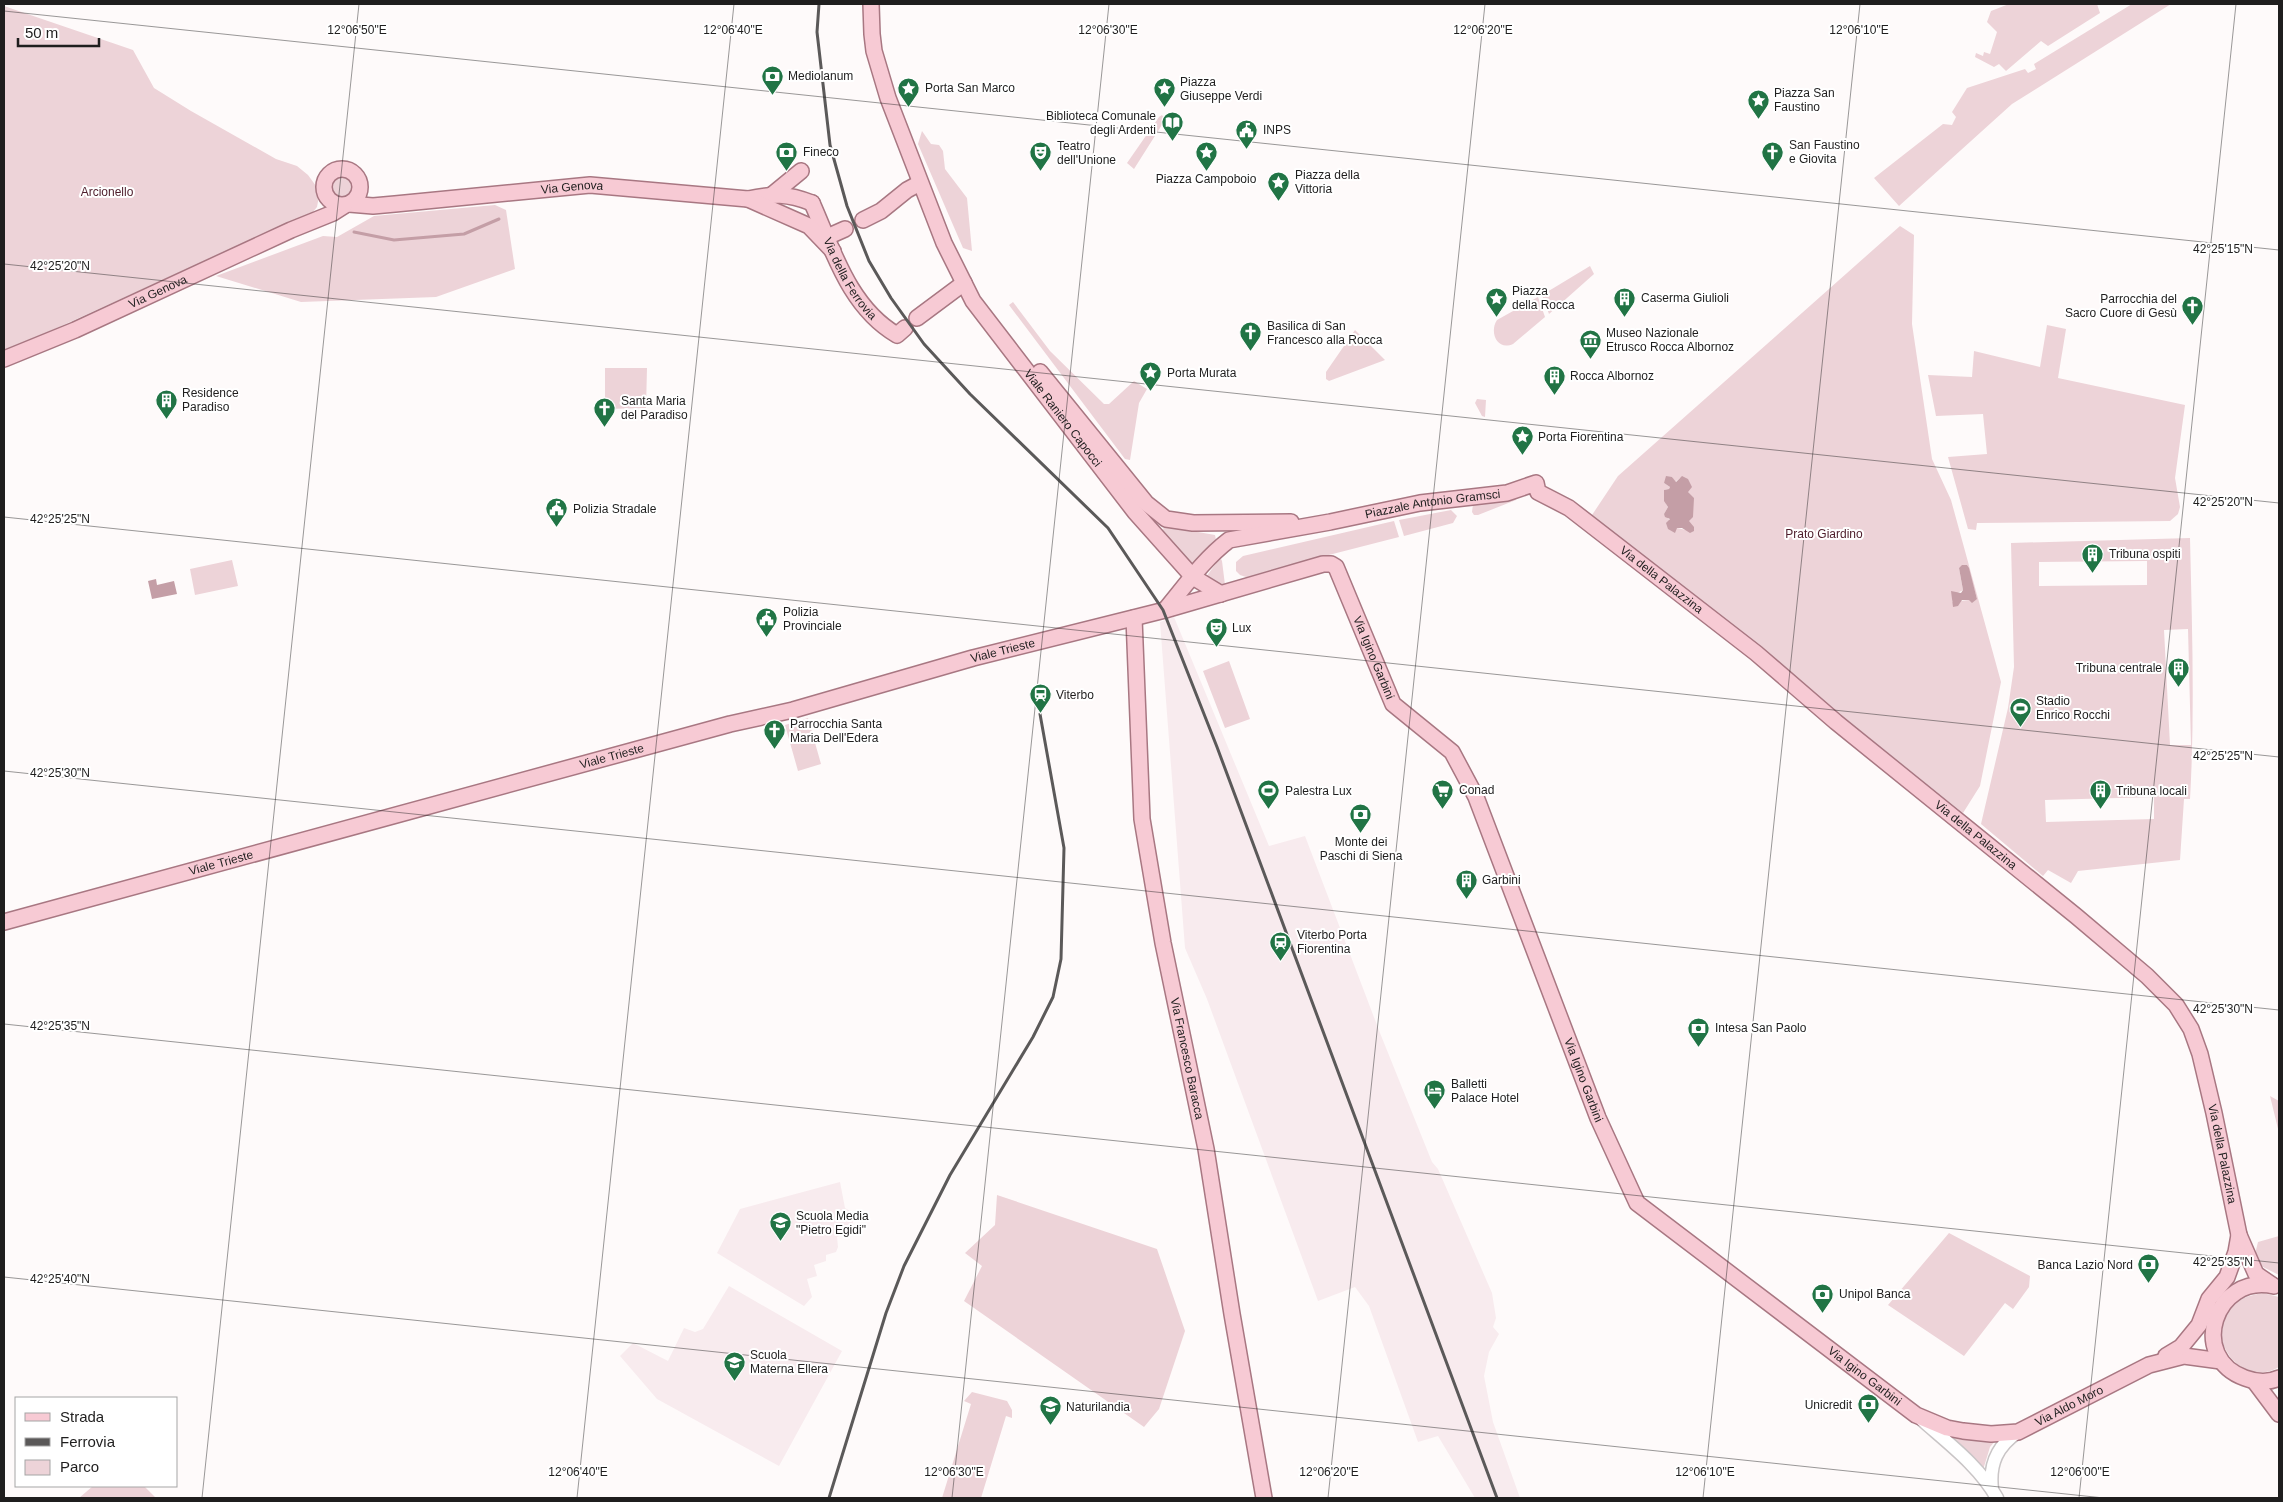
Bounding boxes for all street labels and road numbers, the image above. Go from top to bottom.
street label: Via Genova [540,178,604,197]
street label: Via della Ferrovia [820,236,880,323]
street label: Via Genova [127,272,189,311]
street label: Viale Raniero Capocci [1021,367,1105,469]
street label: Piazzale Antonio Gramsci [1364,487,1501,521]
street label: Via della Palazzina [1617,543,1706,616]
street label: Via Igino Garbini [1350,614,1397,701]
street label: Viale Trieste [969,636,1037,665]
street label: Viale Trieste [578,741,646,772]
street label: Via della Palazzina [1932,798,2020,872]
street label: Viale Trieste [187,847,255,878]
street label: Via Francesco Baracca [1168,996,1207,1121]
street label: Via Igino Garbini [1561,1036,1606,1124]
street label: Via della Palazzina [2205,1103,2239,1205]
street label: Via Igino Garbini [1825,1344,1904,1408]
street label: Via Aldo Moro [2033,1383,2106,1429]

